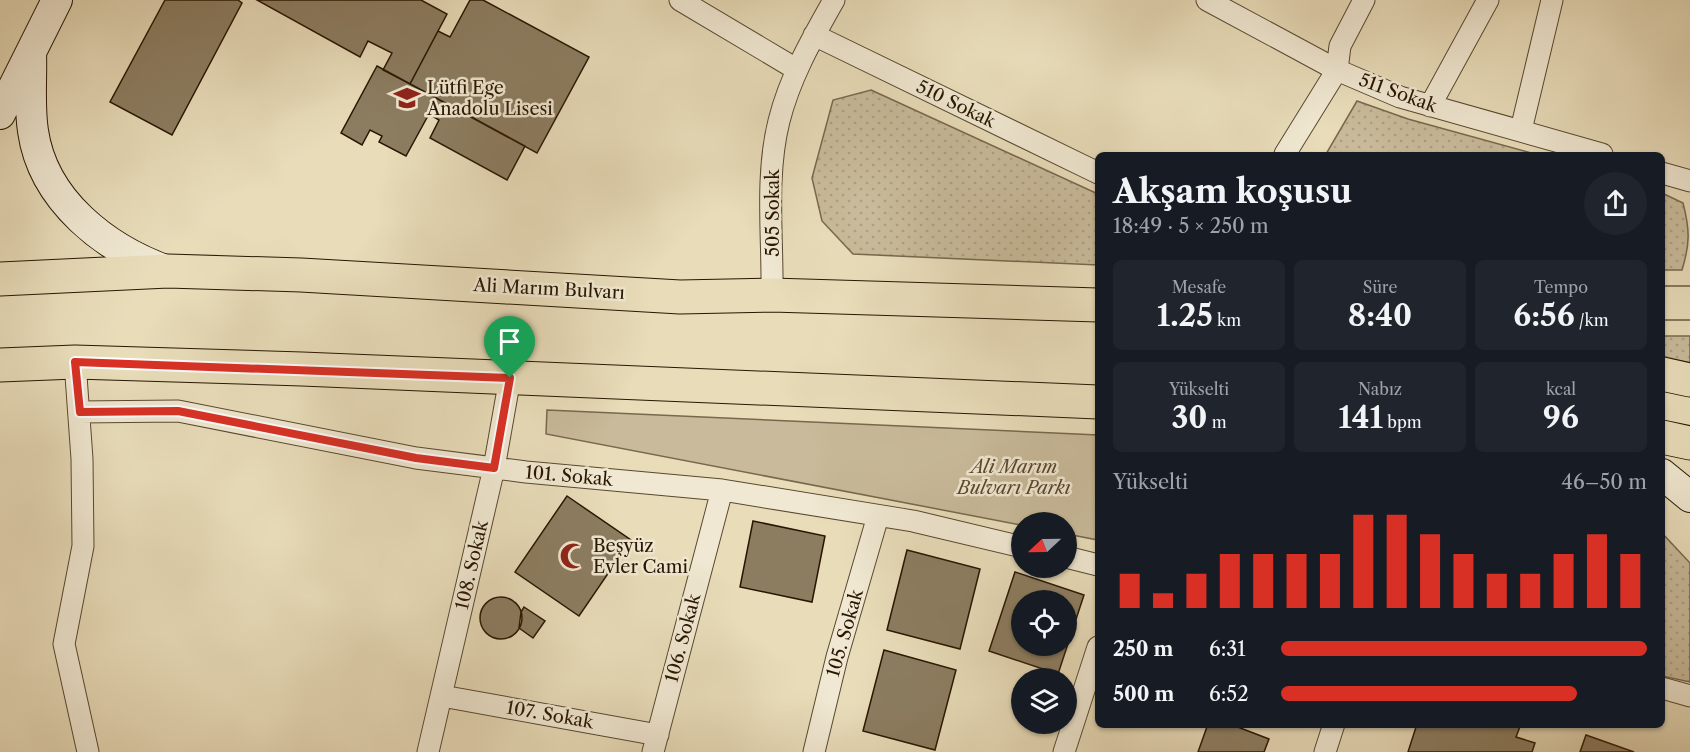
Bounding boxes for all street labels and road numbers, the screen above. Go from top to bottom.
street label: 511 Sokak [1356,69,1442,118]
street label: 510 Sokak [913,75,1001,133]
street label: 505 Sokak [762,168,784,257]
street label: Ali Marım Bulvarı [472,274,626,304]
street label: 101. Sokak [524,461,615,491]
street label: 108. Sokak [451,517,493,612]
street label: 105. Sokak [822,585,868,679]
street label: 106. Sokak [661,590,706,685]
street label: 107. Sokak [505,697,597,734]

